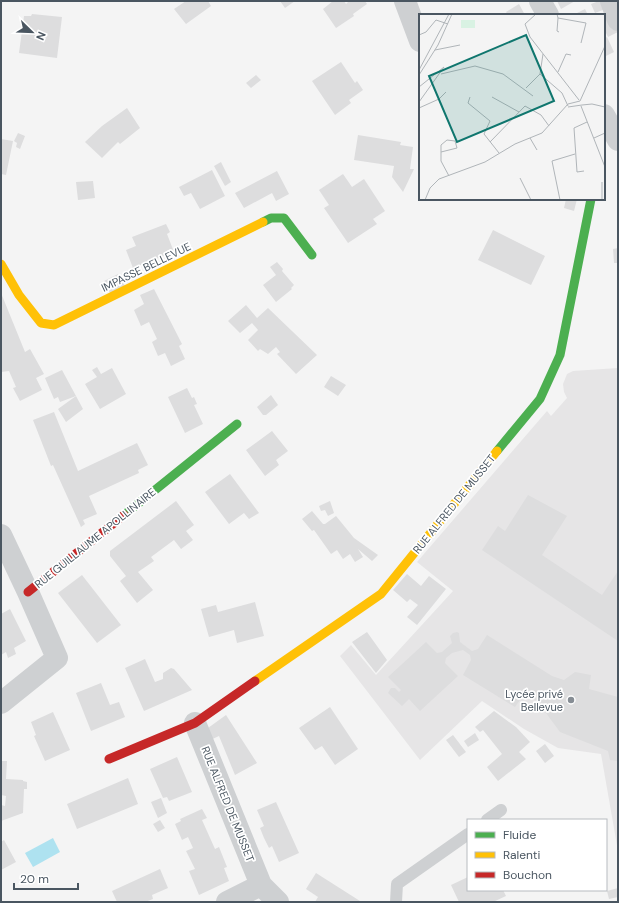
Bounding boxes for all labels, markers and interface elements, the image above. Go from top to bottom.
north arrow [12,12,52,52]
inset map [419,14,605,200]
text: N [33,29,49,42]
street label: IMPASSE BELLEVUE [99,239,193,295]
street label: RUE ALFRED DE MUSSET [410,452,498,556]
street label: RUE GUILLAUME APOLLINAIRE [32,485,158,591]
place label: Lycée privé Bellevue [505,687,563,714]
marker: Lycée privé Bellevue [566,695,576,705]
street label: RUE ALFRED DE MUSSET [198,744,258,864]
legend [467,819,607,891]
text: Fluide [503,827,536,843]
text: Ralenti [503,847,541,863]
scale bar [14,865,78,891]
text: Bouchon [503,867,552,883]
text: 20 m [20,871,49,887]

